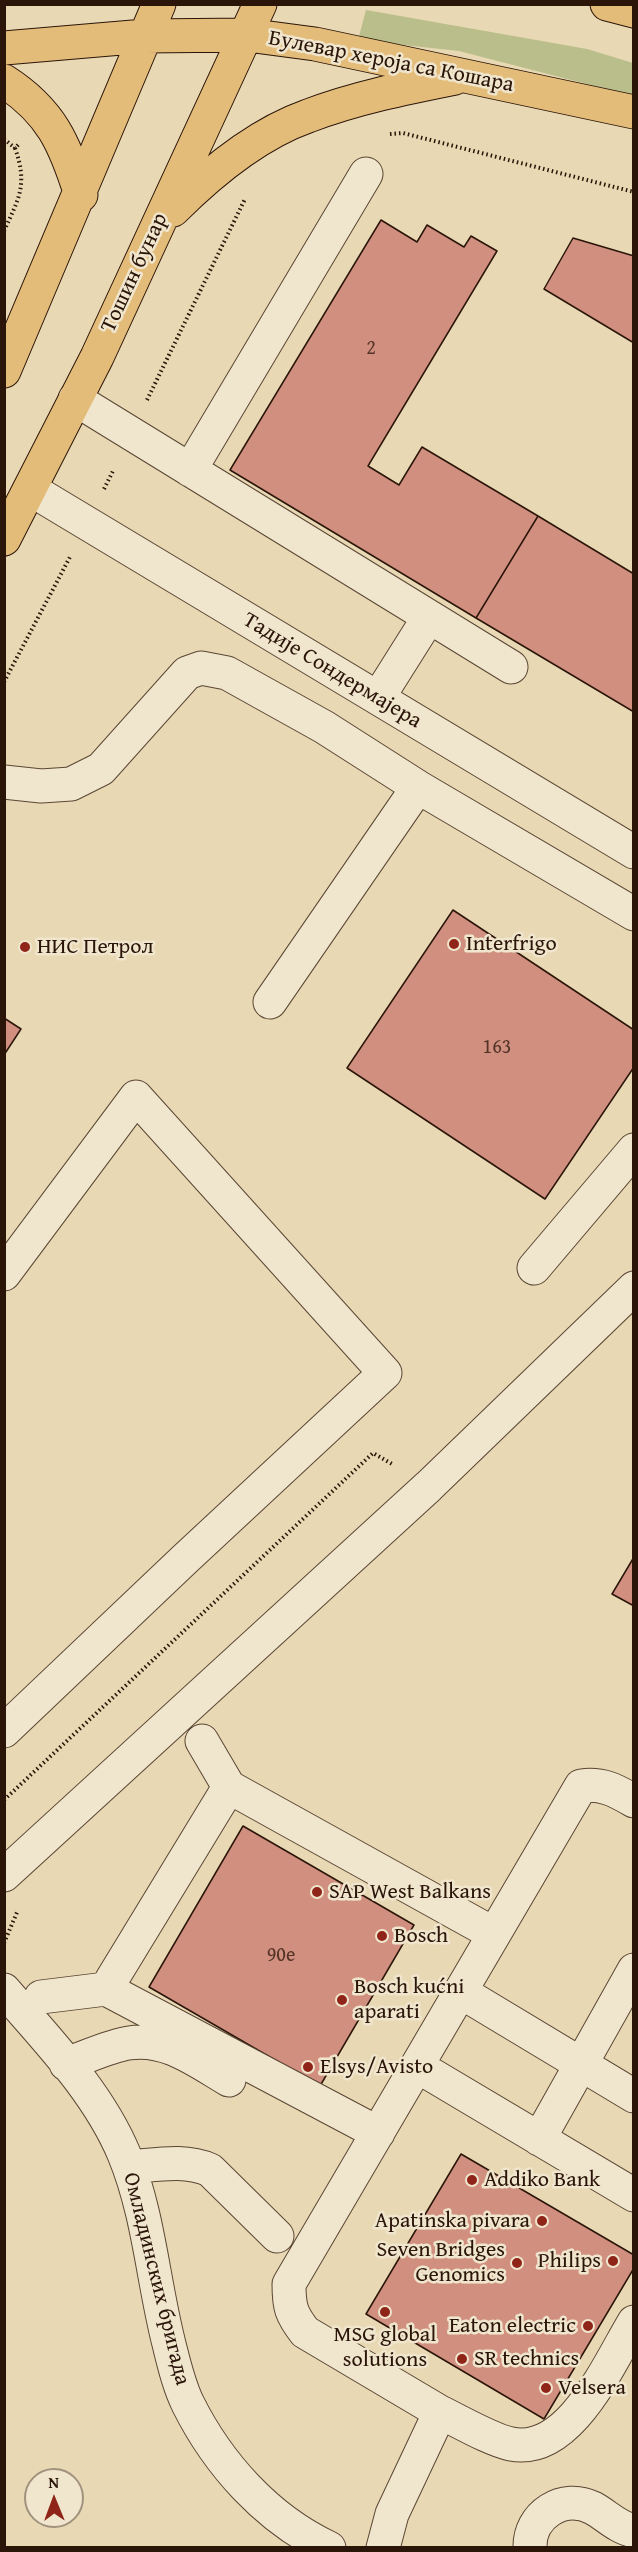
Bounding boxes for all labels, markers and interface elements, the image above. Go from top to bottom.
street label: Булевар хероја са Кошара [266,25,516,99]
street label: Тошин бунар [96,209,174,337]
house number: 2 [366,337,376,361]
street label: Тадије Сондермајера [238,607,426,735]
place label: Interfrigo [466,931,557,957]
place label: НИС Петрол [37,934,154,960]
marker: Interfrigo [447,937,461,951]
marker: НИС Петрол [18,940,32,954]
house number: 163 [483,1036,511,1060]
place label: SAP West Balkans [329,1879,491,1905]
marker: SAP West Balkans [310,1885,324,1899]
place label: Bosch [394,1923,448,1949]
marker: Bosch [375,1929,389,1943]
house number: 90e [267,1944,295,1968]
place label: Bosch kućni aparati [354,1974,464,2026]
marker: Bosch kućni aparati [335,1993,349,2007]
place label: Elsys/Avisto [320,2054,433,2080]
marker: Elsys/Avisto [301,2060,315,2074]
place label: Addiko Bank [484,2167,600,2193]
street label: Омладинских бригада [117,2170,195,2388]
marker: Addiko Bank [465,2173,479,2187]
place label: Apatinska pivara [375,2208,530,2234]
marker: Apatinska pivara [535,2214,549,2228]
place label: Seven Bridges Genomics [377,2237,505,2288]
place label: Philips [538,2248,601,2274]
marker: Philips [606,2254,620,2268]
marker: Seven Bridges Genomics [510,2256,524,2270]
marker: MSG global solutions [378,2305,392,2319]
place label: Eaton electric [449,2313,576,2339]
marker: Eaton electric [581,2319,595,2333]
place label: MSG global solutions [334,2322,436,2374]
place label: SR technics [474,2346,579,2372]
marker: SR technics [455,2352,469,2366]
place label: Velsera [558,2375,626,2401]
marker: Velsera [539,2381,553,2395]
north arrow [24,2468,84,2528]
text: N [48,2470,59,2494]

